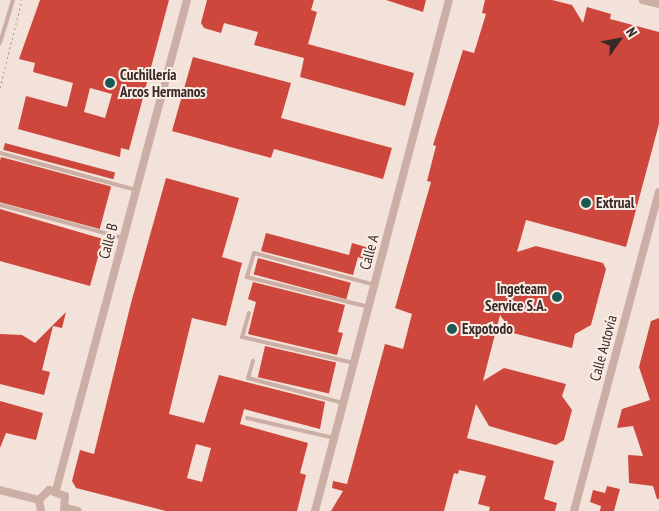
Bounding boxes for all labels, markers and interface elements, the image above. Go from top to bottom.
north arrow [594,15,644,65]
text: N [622,24,641,40]
place label: Cuchillería Arcos Hermanos [120,65,206,100]
marker: Cuchillería Arcos Hermanos [104,77,116,89]
place label: Extrual [596,194,634,212]
marker: Extrual [580,197,592,209]
street label: Calle B [95,221,121,261]
street label: Calle A [356,232,382,272]
place label: Ingeteam Service S.A. [485,279,547,314]
marker: Ingeteam Service S.A. [551,291,563,303]
street label: Calle Autovía [585,313,621,383]
place label: Expotodo [462,320,513,338]
marker: Expotodo [446,323,458,335]

